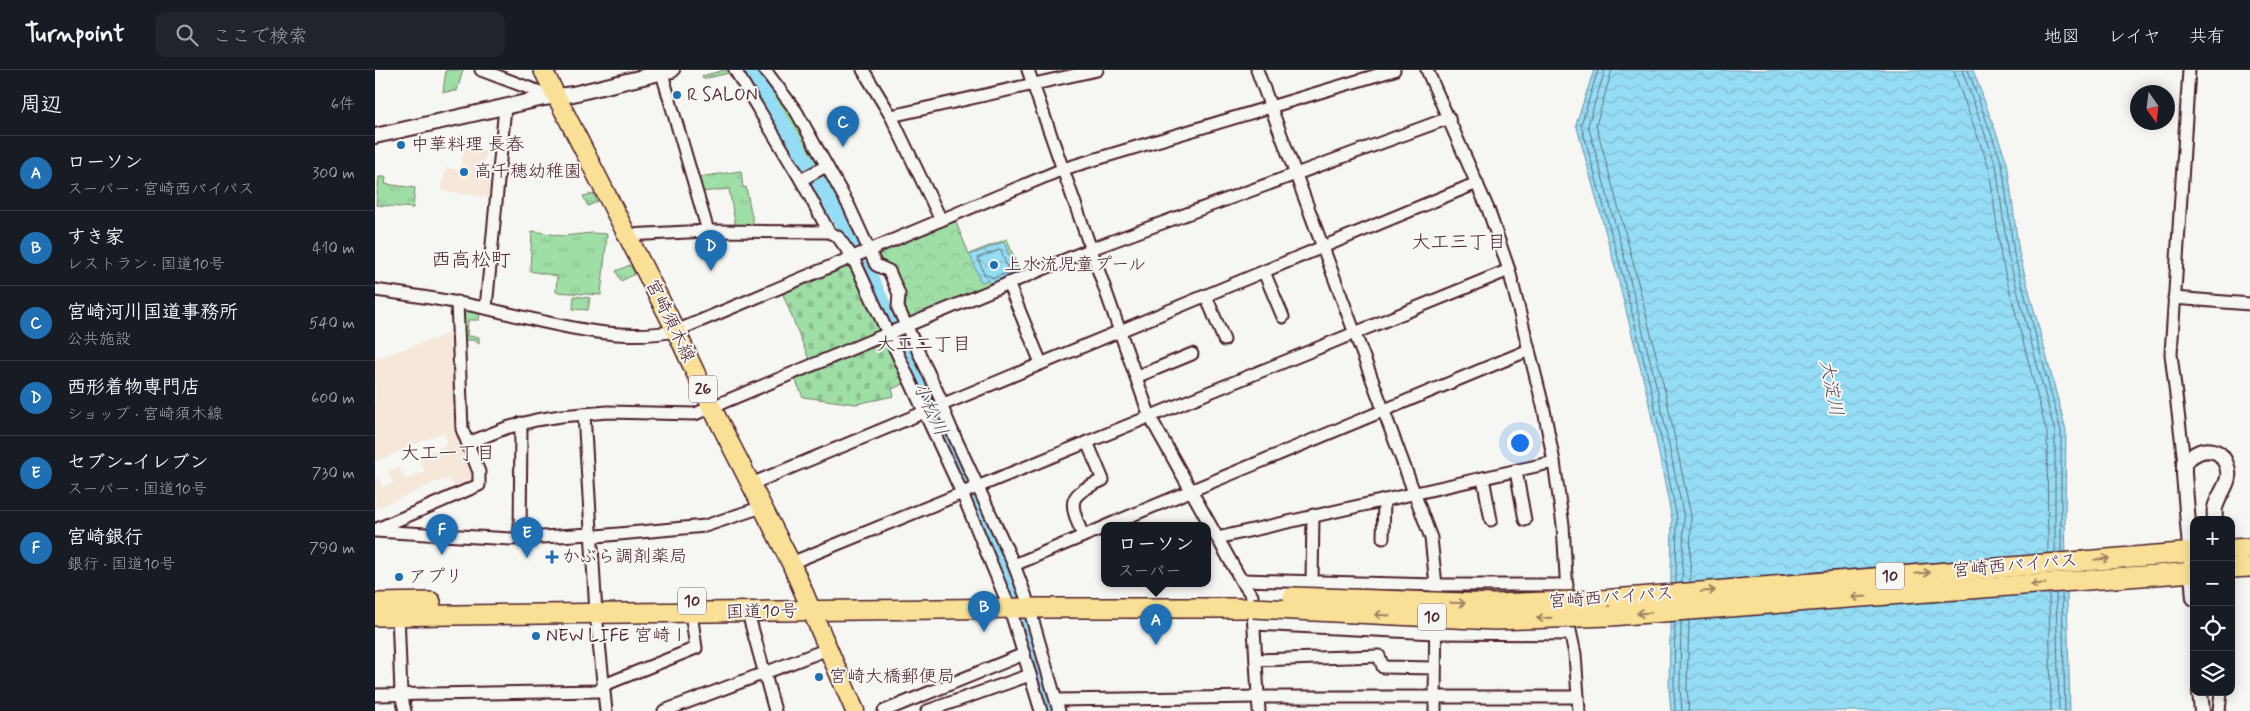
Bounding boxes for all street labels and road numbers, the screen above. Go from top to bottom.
street label: 宮崎須木線 [639,275,701,367]
road number: 26 [689,376,717,402]
street label: 宮崎西バイパス [1951,549,2079,583]
road number: 10 [1876,562,1904,590]
street label: 宮崎西バイパス [1547,582,1675,614]
road number: 10 [678,588,706,614]
street label: 国道10号 [726,599,798,625]
road number: 10 [1418,604,1446,630]

